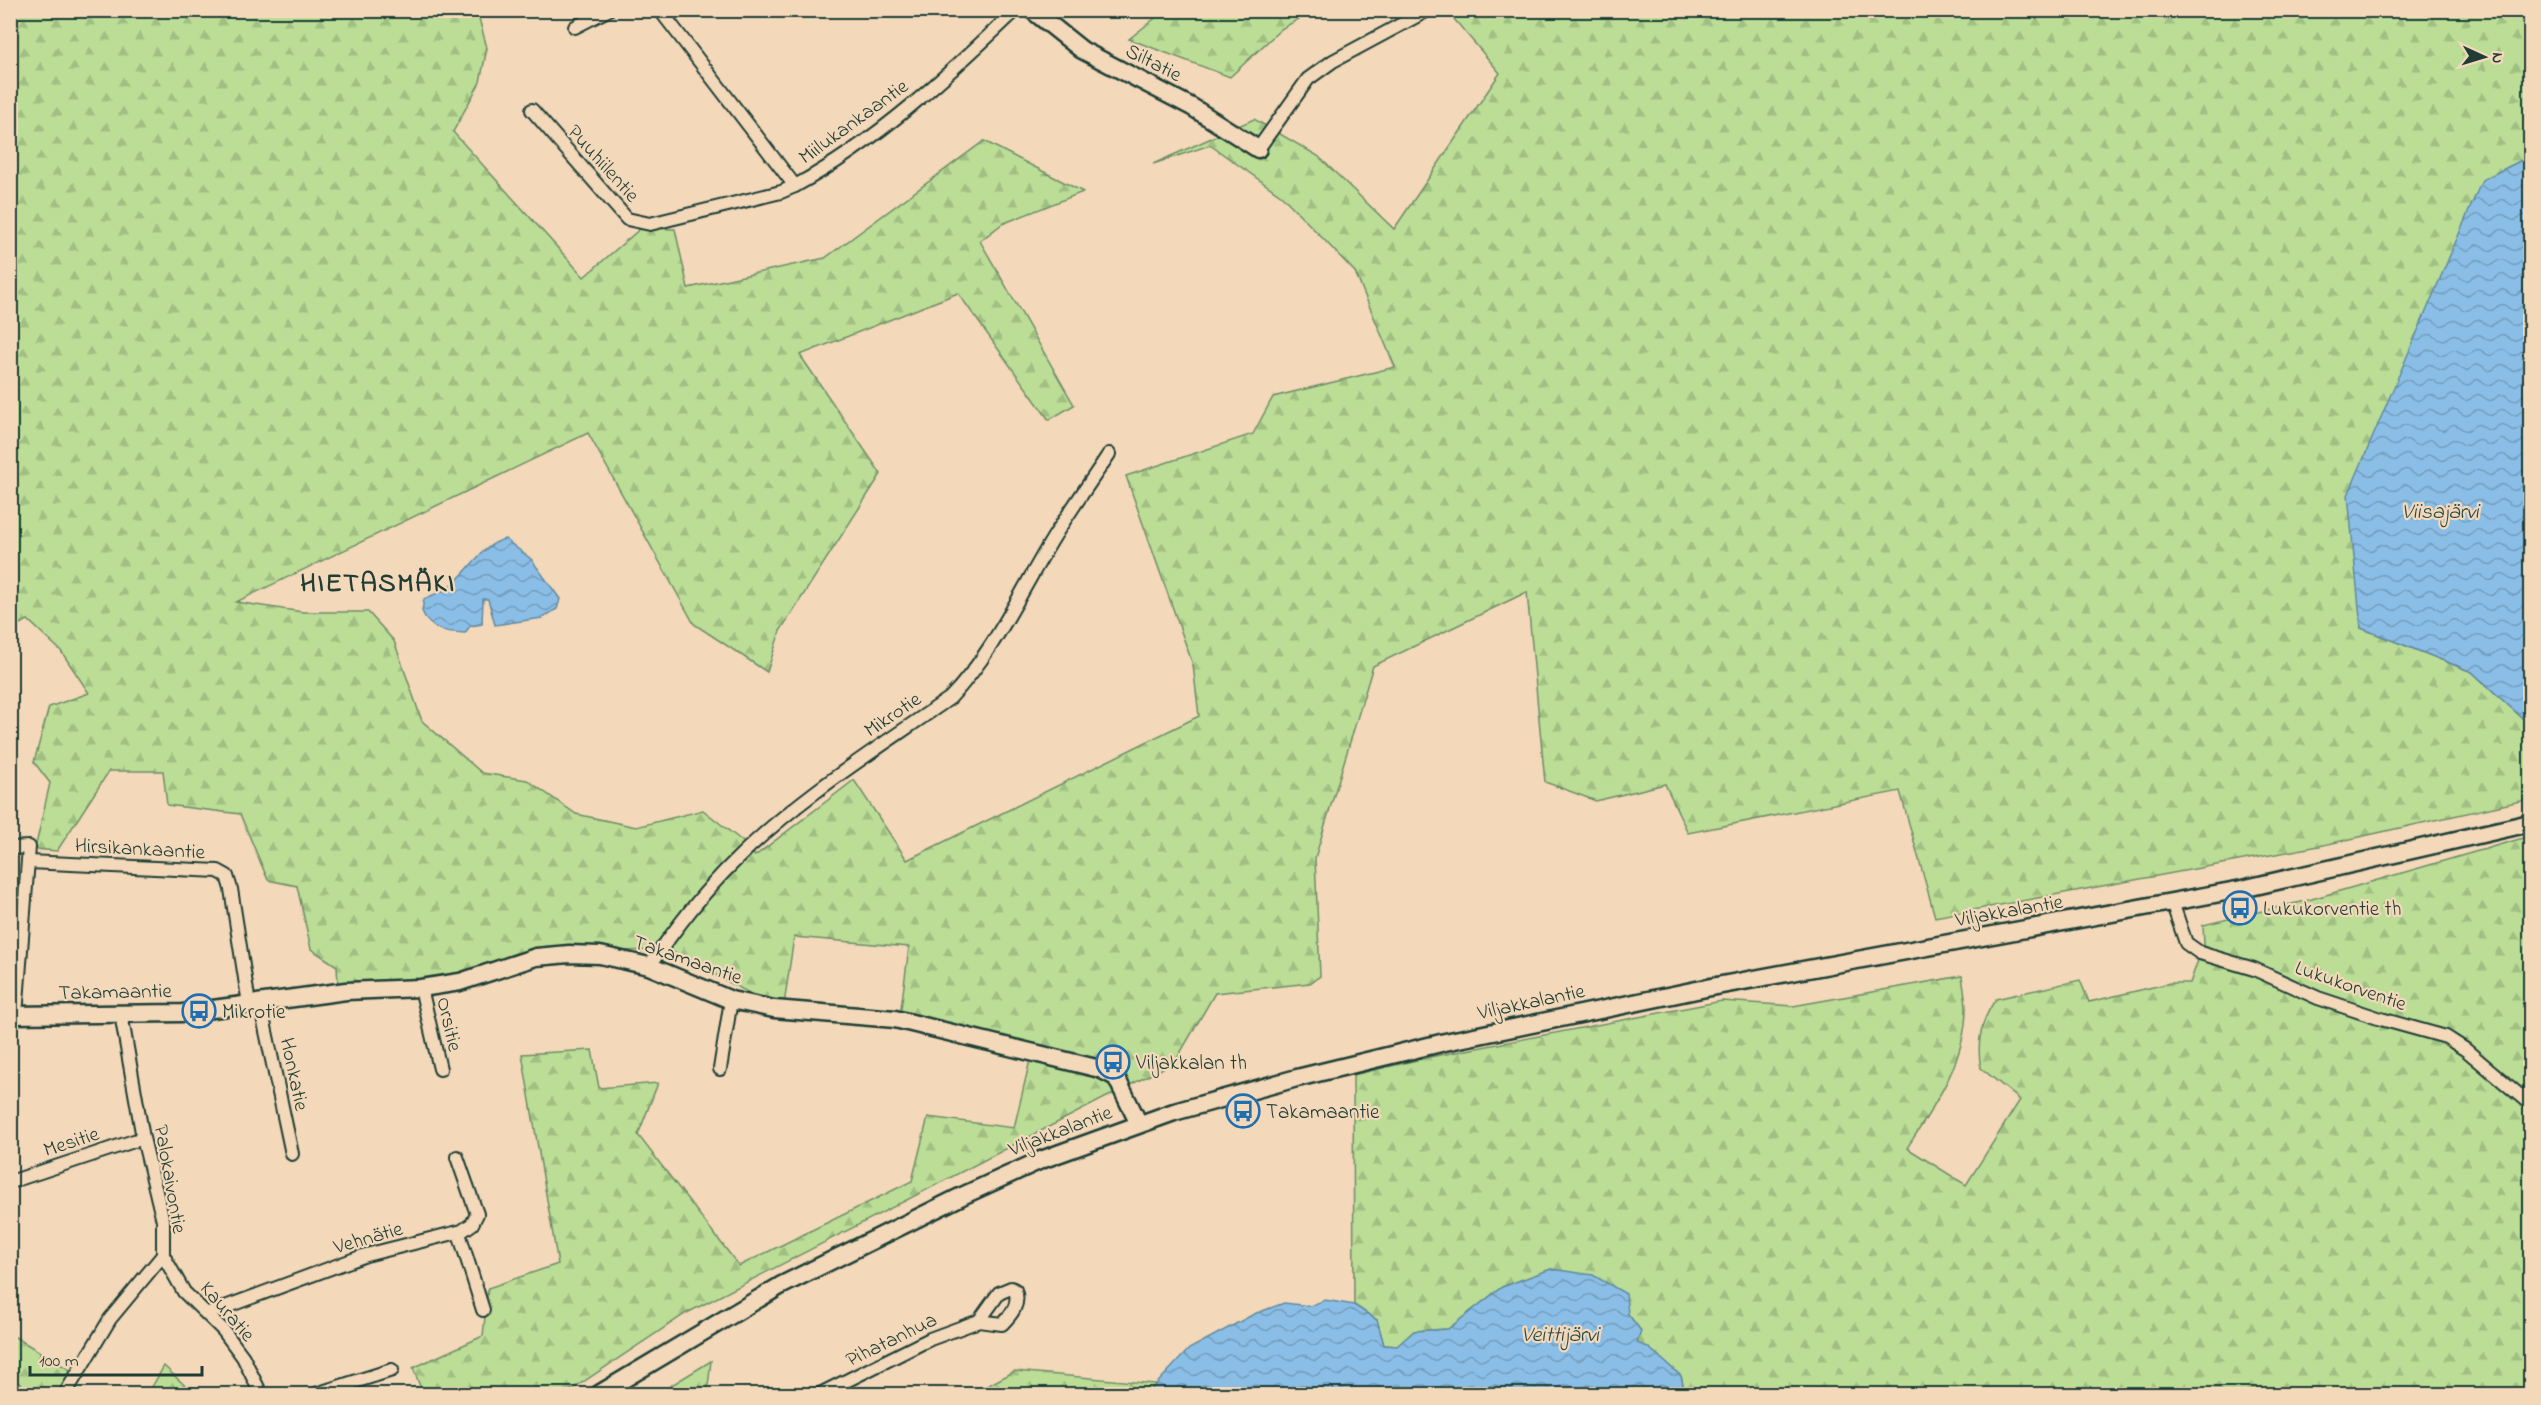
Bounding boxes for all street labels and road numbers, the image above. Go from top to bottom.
street label: Siltatie [1120,37,1187,91]
street label: Miilukankaantie [793,72,916,173]
street label: Puuhiilentie [559,119,646,210]
street label: Mikrotie [858,685,928,746]
street label: Hirsikankaantie [74,832,206,868]
street label: Viljakkalantie [1952,888,2066,936]
street label: Takamaantie [629,928,746,994]
street label: Lukukorventie [2291,954,2411,1020]
street label: Takamaantie [58,977,173,1009]
street label: Viljakkalantie [1474,977,1588,1029]
street label: Orsitie [427,994,469,1055]
street label: Honkatie [271,1035,316,1114]
street label: Viljakkalantie [1004,1098,1118,1166]
street label: Mesitie [40,1120,104,1166]
street label: Palokaivontie [145,1123,193,1237]
street label: Vehnätie [330,1215,407,1263]
street label: Kauratie [192,1275,262,1350]
street label: Pihatanhua [841,1306,943,1376]

